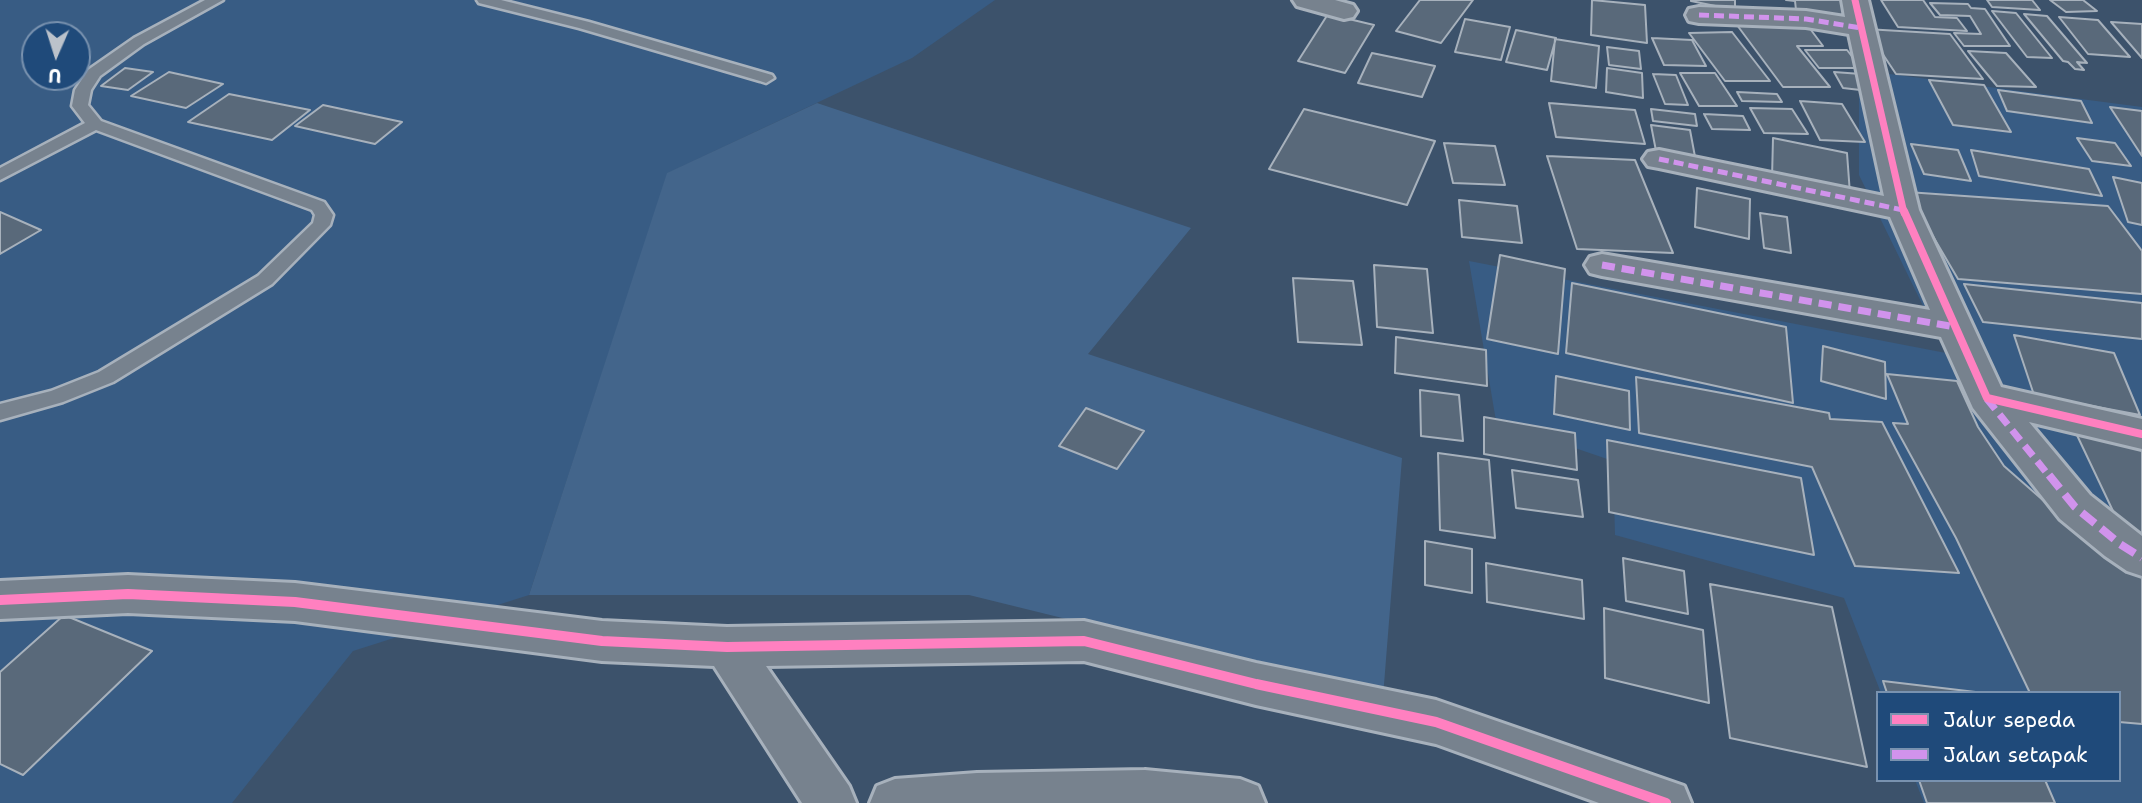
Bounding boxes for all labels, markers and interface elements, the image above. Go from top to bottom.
north arrow [21,21,91,91]
text: U [48,63,62,88]
legend [1876,691,2121,782]
text: Jalur sepeda [1943,706,2075,734]
text: Jalan setapak [1943,741,2088,769]

